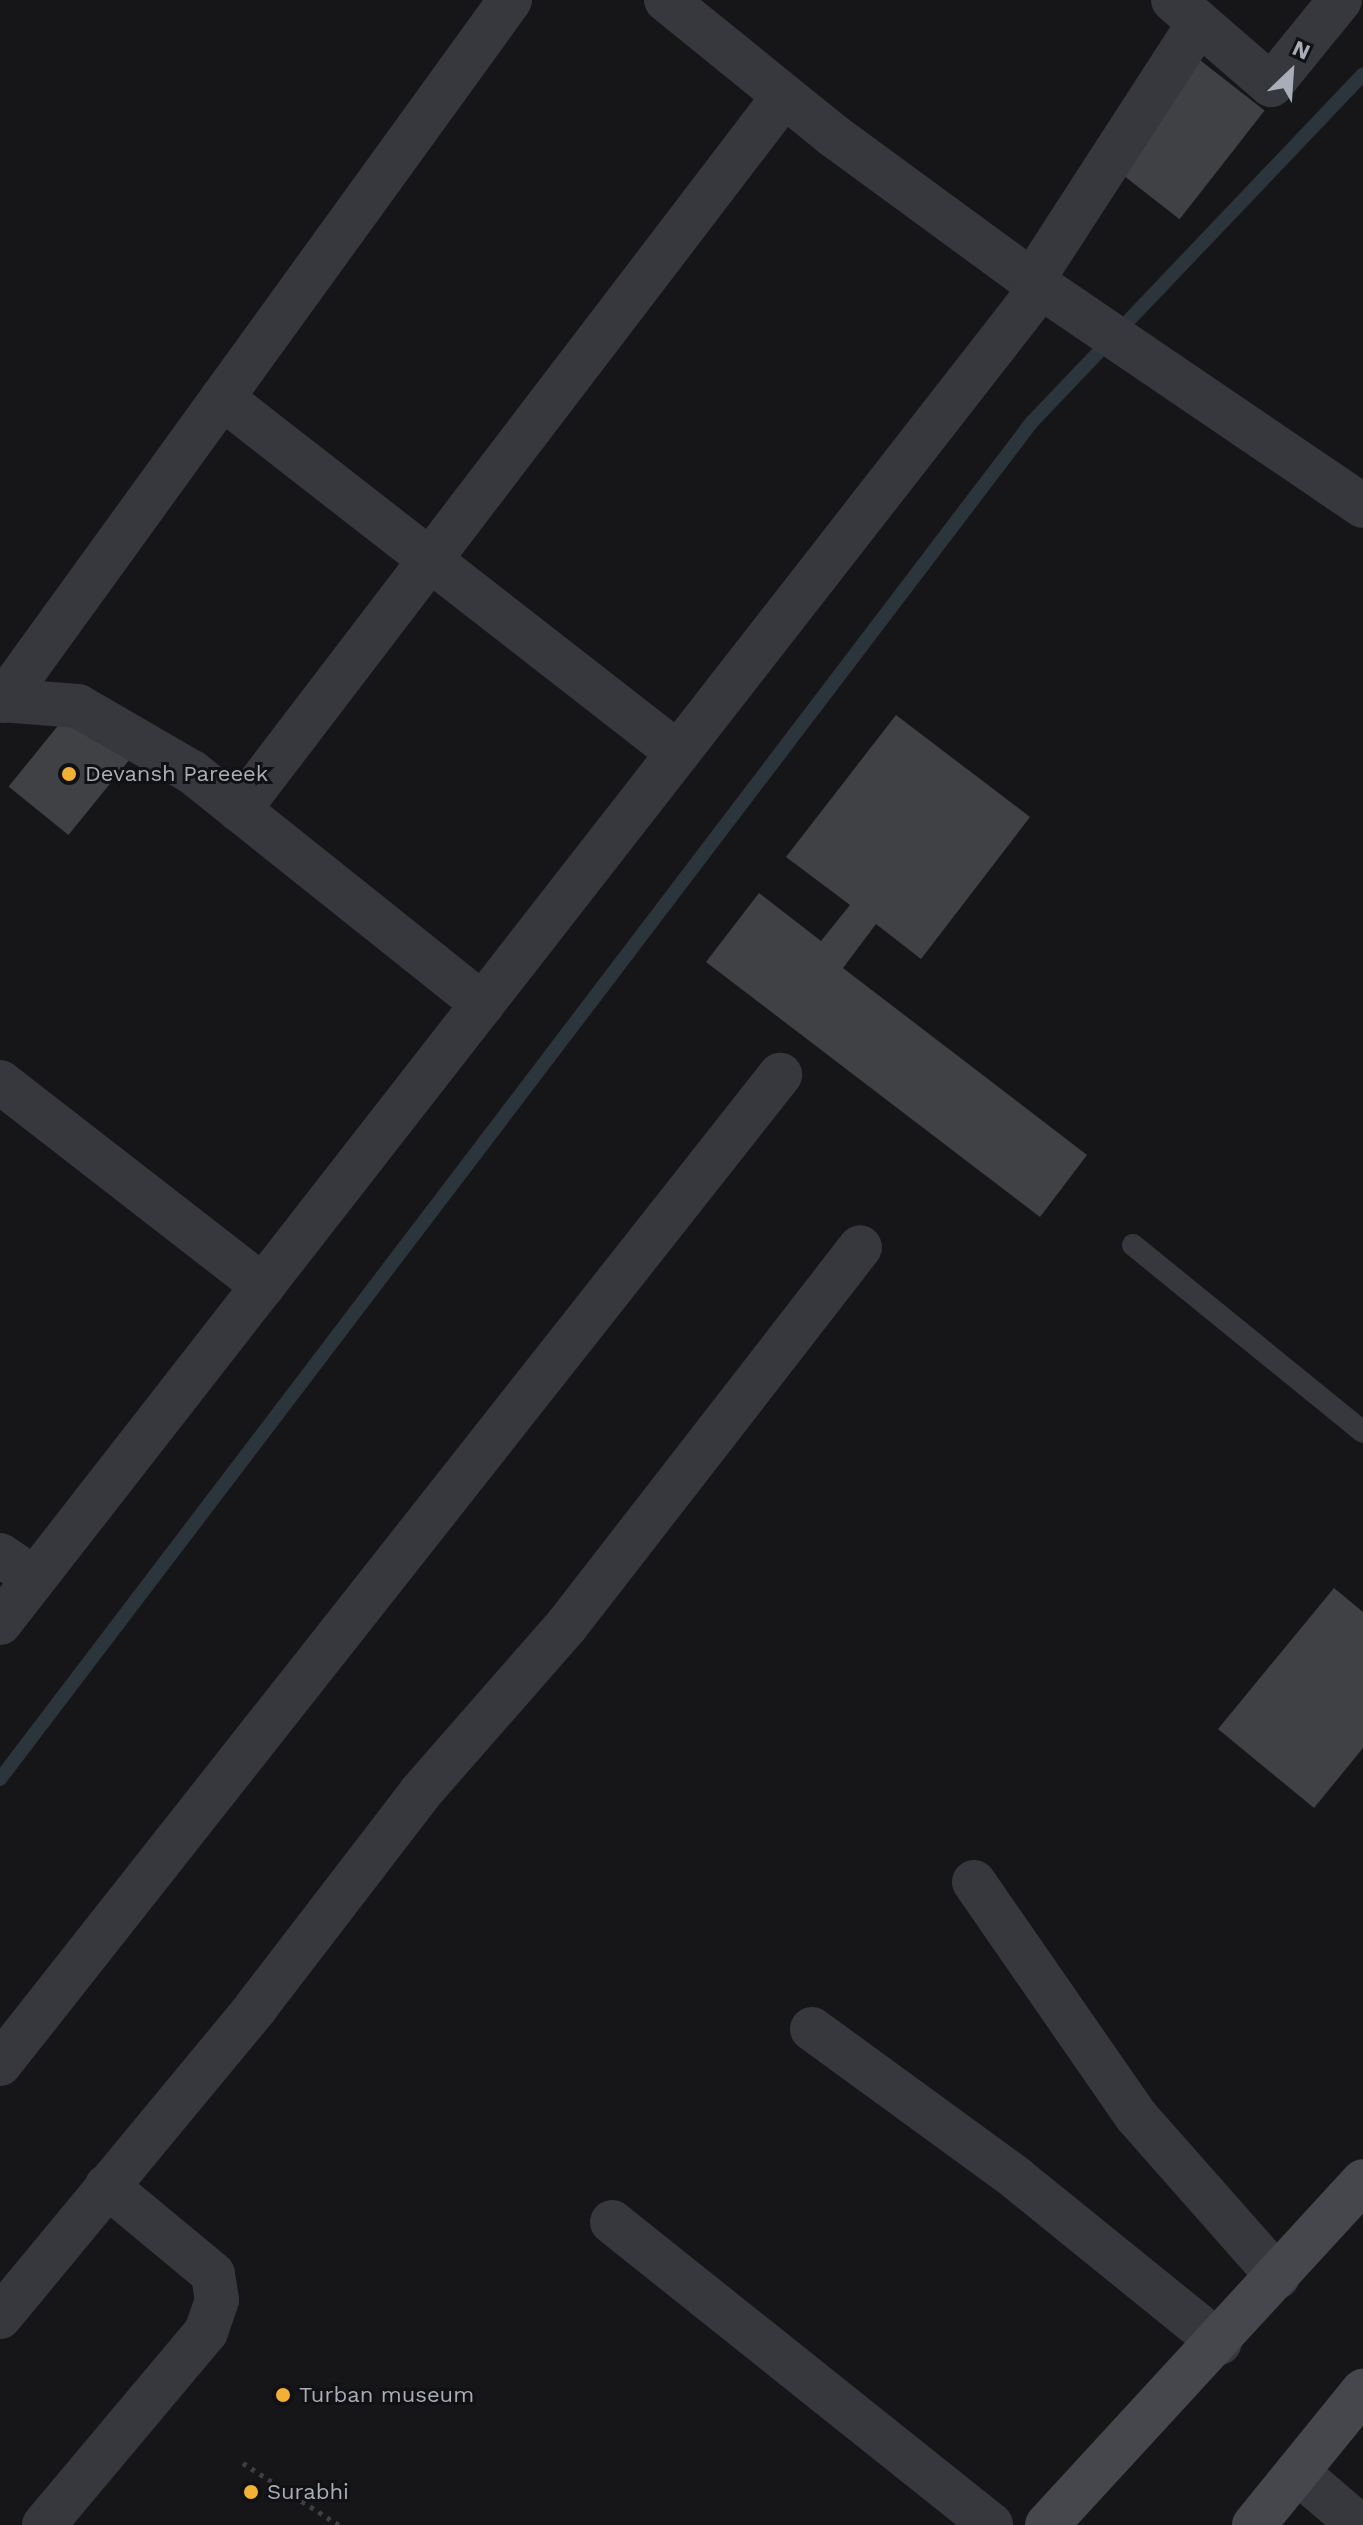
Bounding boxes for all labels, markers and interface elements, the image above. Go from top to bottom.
north arrow [1251,32,1331,112]
text: N [1289,35,1314,65]
place label: Devansh Pareeek [85,761,268,787]
marker: Devansh Pareeek [60,765,78,783]
place label: Turban museum [299,2382,474,2408]
marker: Turban museum [274,2386,292,2404]
place label: Surabhi [267,2479,349,2505]
marker: Surabhi [242,2483,260,2501]

